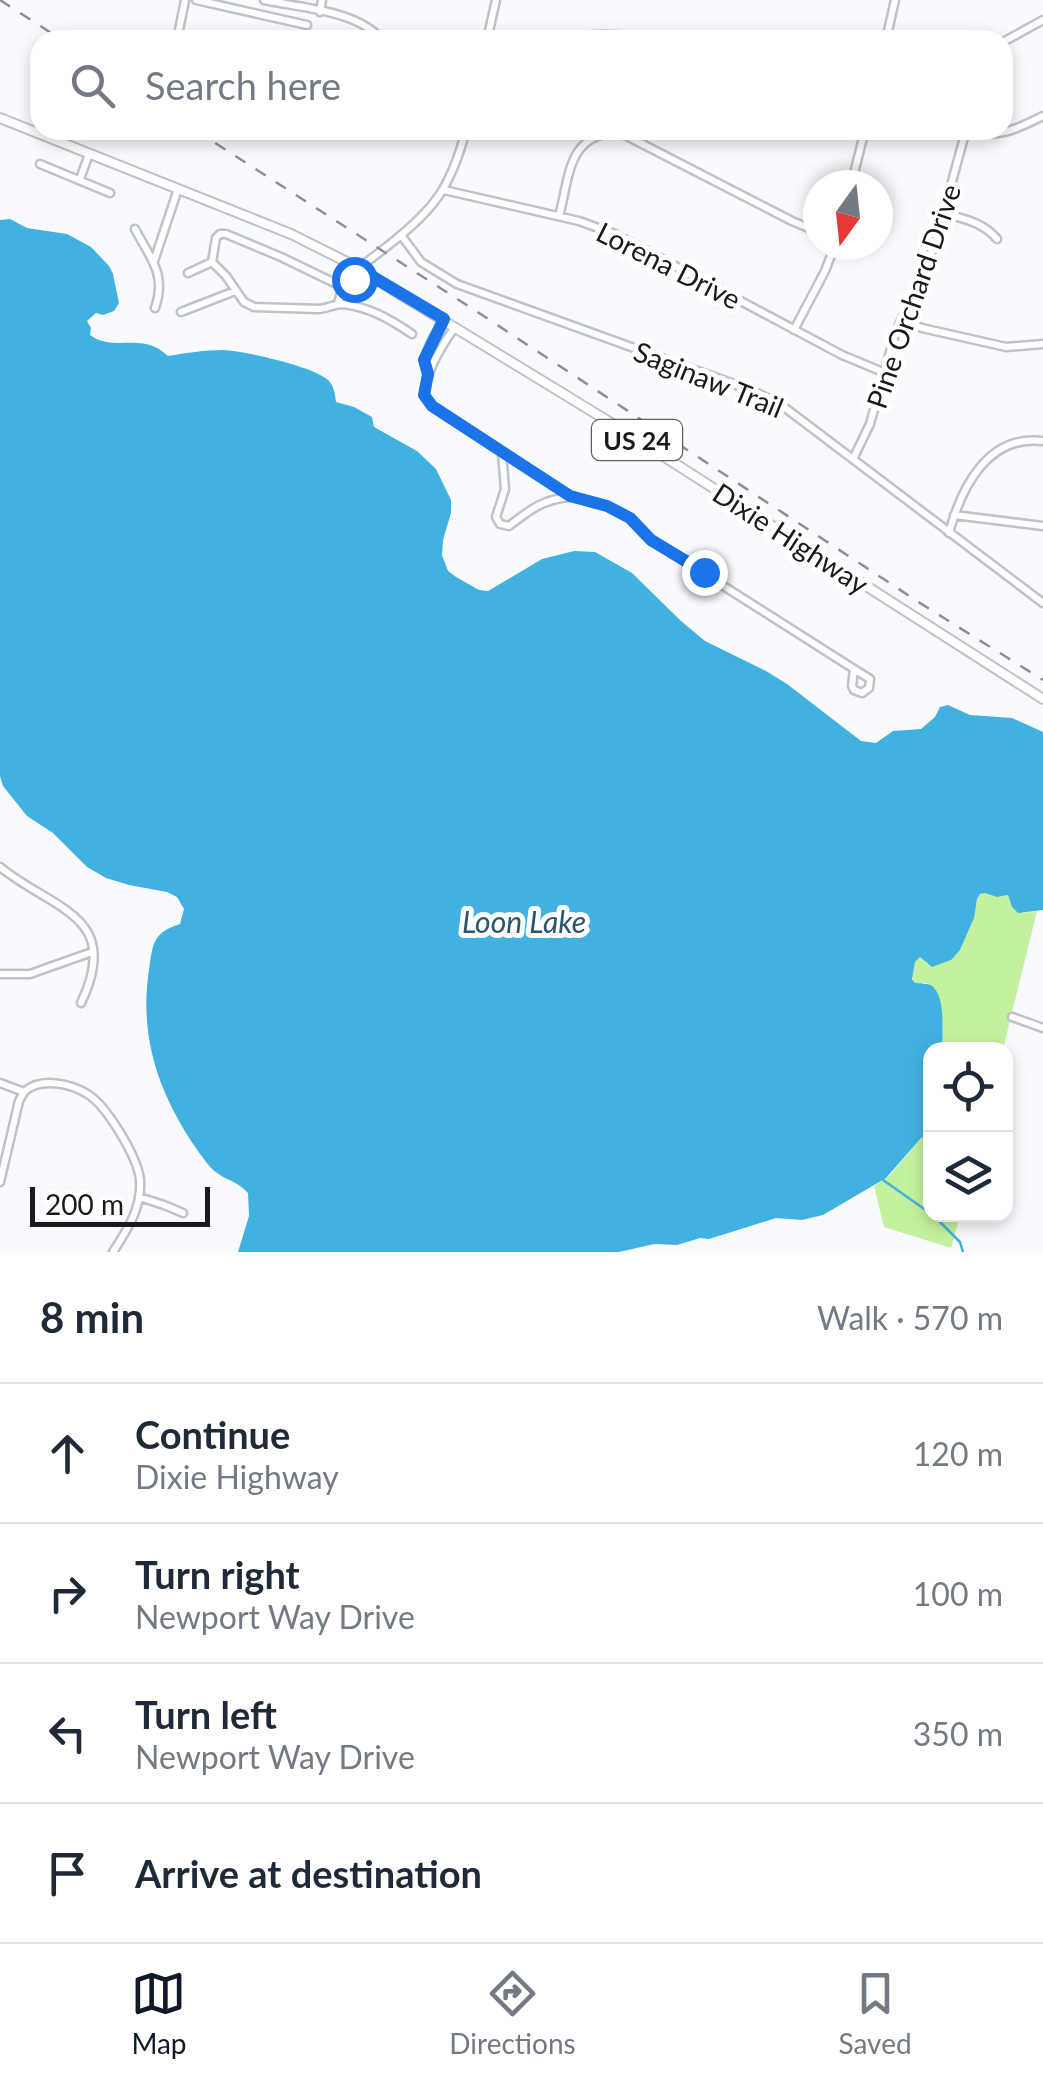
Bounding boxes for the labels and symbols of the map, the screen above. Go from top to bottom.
north arrow [803,170,893,260]
street label: Pine Orchard Drive [859,179,967,413]
street label: Lorena Drive [591,214,747,316]
route start [332,257,378,303]
street label: Saginaw Trail [629,334,789,424]
road number: US 24 [592,420,682,460]
street label: Dixie Highway [707,475,875,601]
route end [682,550,728,596]
water label: Loon Lake [462,903,586,939]
scale bar [30,1182,210,1226]

